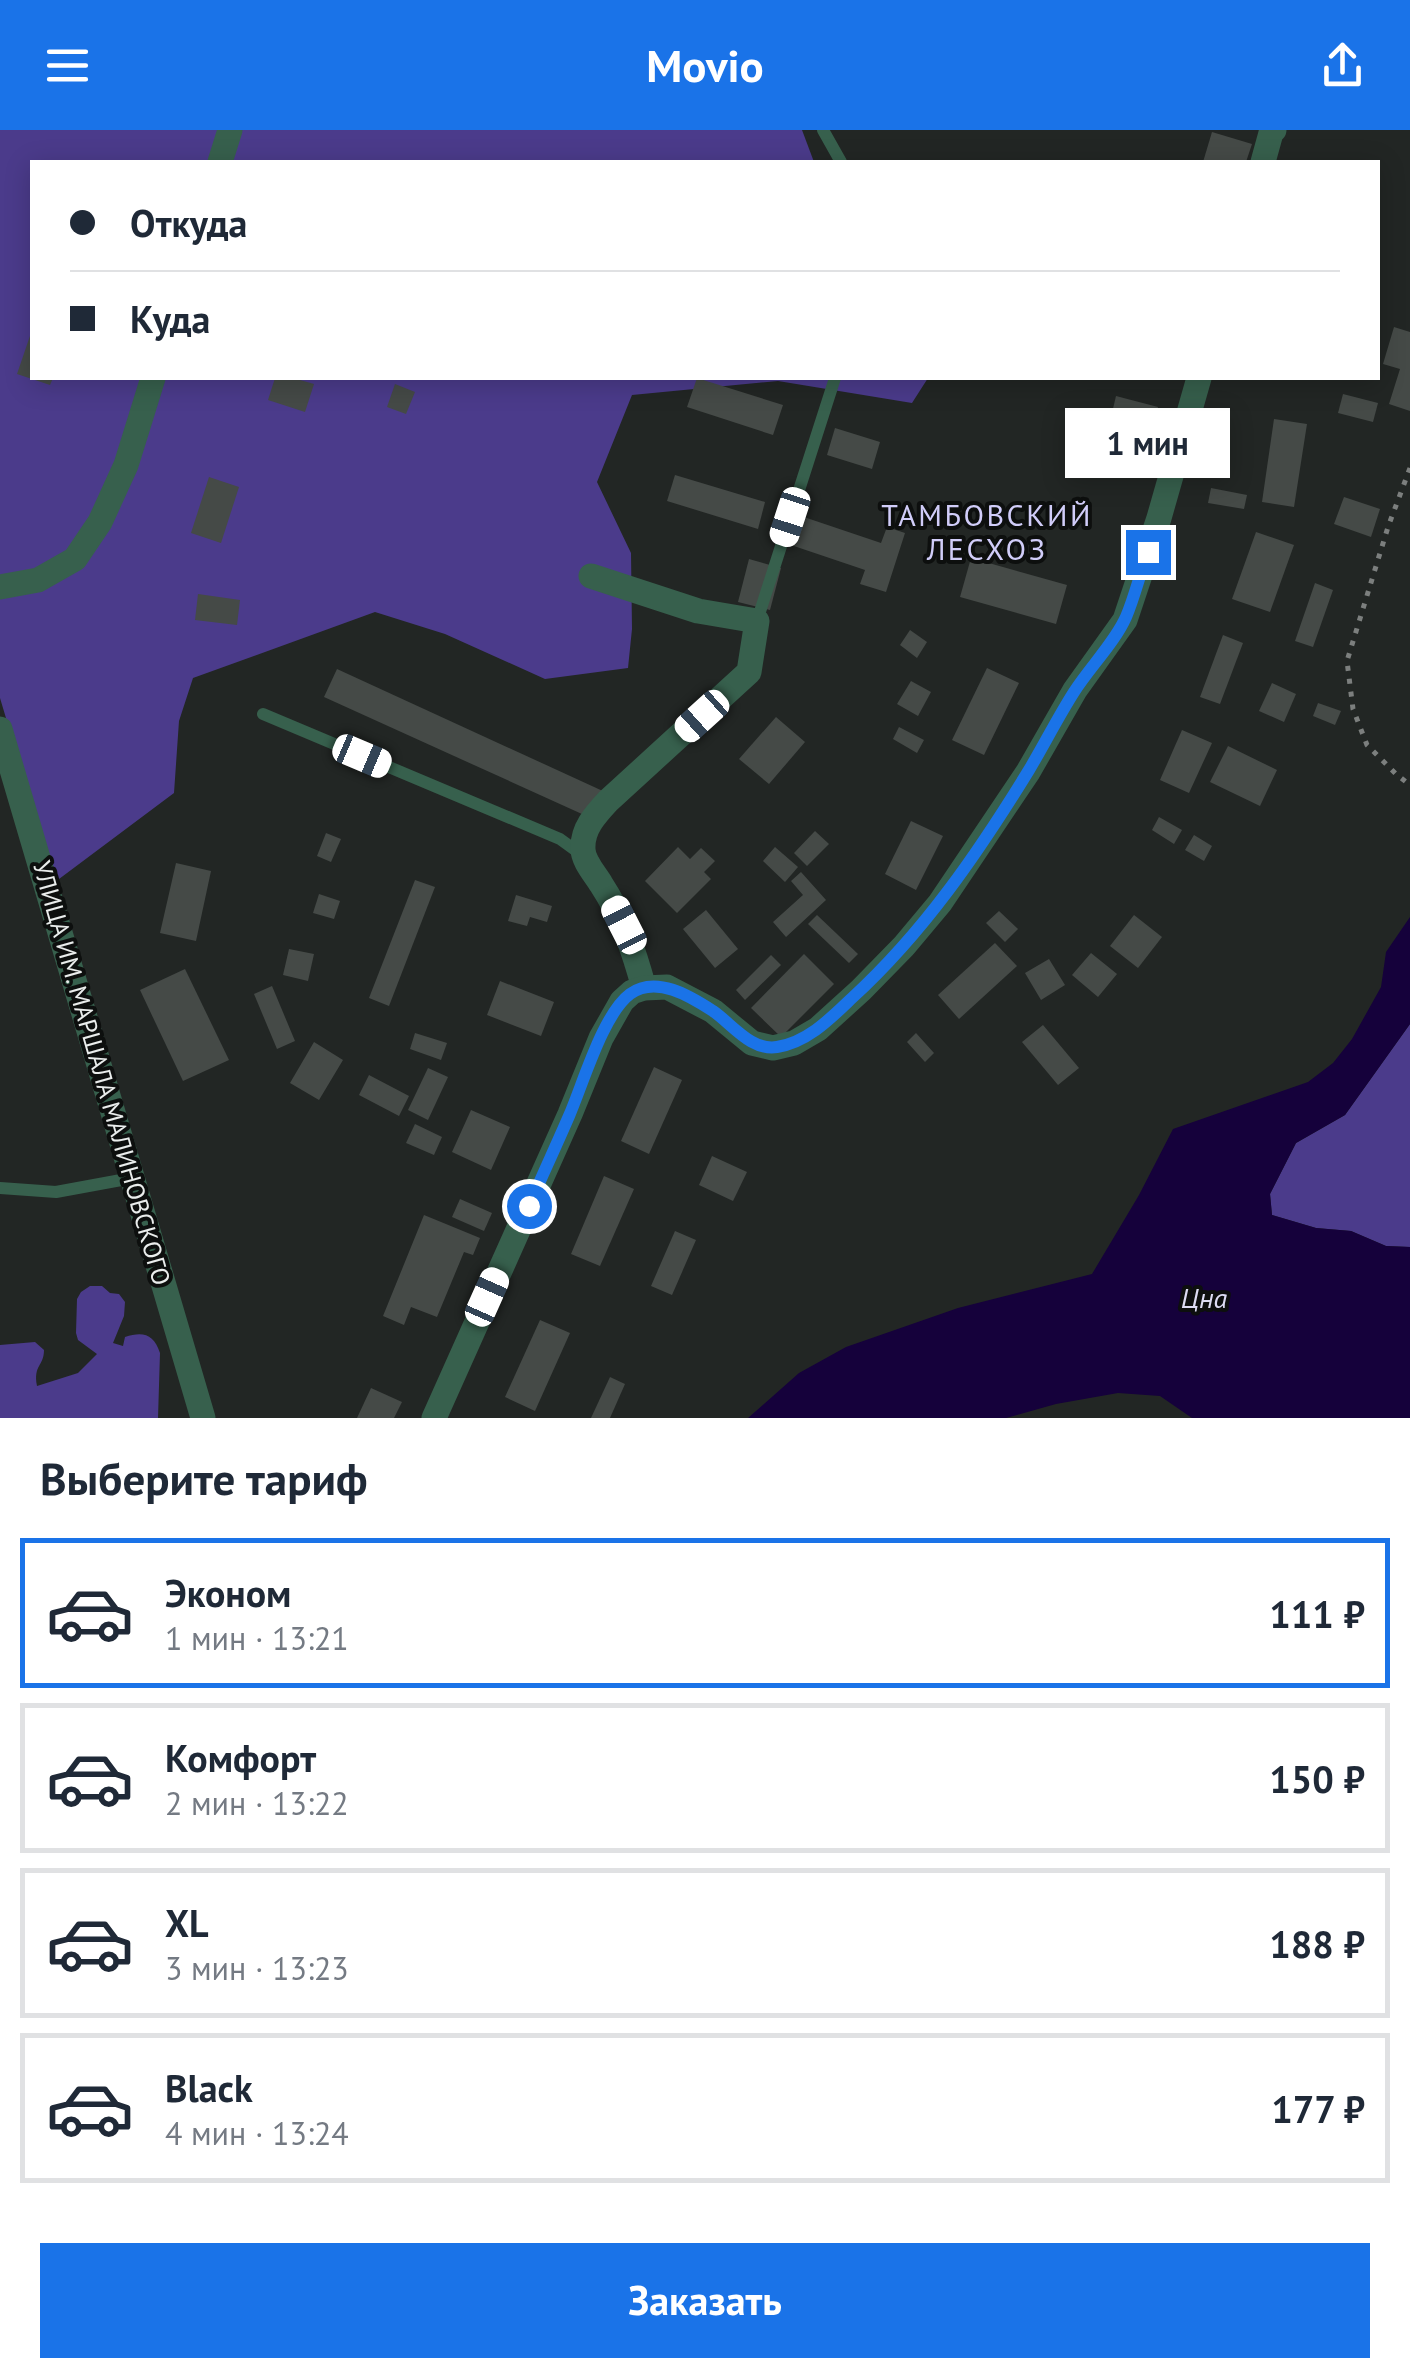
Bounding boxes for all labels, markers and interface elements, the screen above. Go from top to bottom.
text: Movio [646,36,764,94]
icon: menu [40,38,95,93]
icon: share [1315,38,1370,93]
text: Откуда [130,198,247,247]
text: Куда [130,294,210,343]
callout: 1 мин [1066,407,1230,477]
text: 1 мин [1106,422,1189,464]
car [766,484,814,550]
district label: ТАМБОВСКИЙ ЛЕСХОЗ [881,495,1093,568]
route end [1126,530,1171,575]
car [670,685,734,747]
car [329,730,395,782]
street label: УЛИЦА ИМ. МАРШАЛА МАЛИНОВСКОГО [26,857,178,1289]
car [597,891,651,959]
route start [507,1184,552,1229]
car [461,1263,513,1331]
water label: Цна [1181,1279,1228,1316]
text: Выберите тариф [40,1449,367,1507]
icon: car [45,1568,135,1658]
text: Эконом [165,1568,291,1617]
text: 111 ₽ [1269,1589,1365,1638]
text: 1 мин · 13:21 [165,1617,349,1659]
icon: car [45,1733,135,1823]
text: Комфорт [165,1733,316,1782]
text: 150 ₽ [1269,1754,1365,1803]
text: 2 мин · 13:22 [165,1782,349,1824]
icon: car [45,1898,135,1988]
text: XL [165,1898,209,1947]
text: 188 ₽ [1269,1919,1365,1968]
text: 3 мин · 13:23 [165,1947,349,1989]
icon: car [45,2063,135,2153]
text: Black [165,2063,253,2112]
text: 177 ₽ [1271,2084,1365,2133]
text: 4 мин · 13:24 [165,2112,349,2154]
button: Заказать [40,2243,1370,2358]

